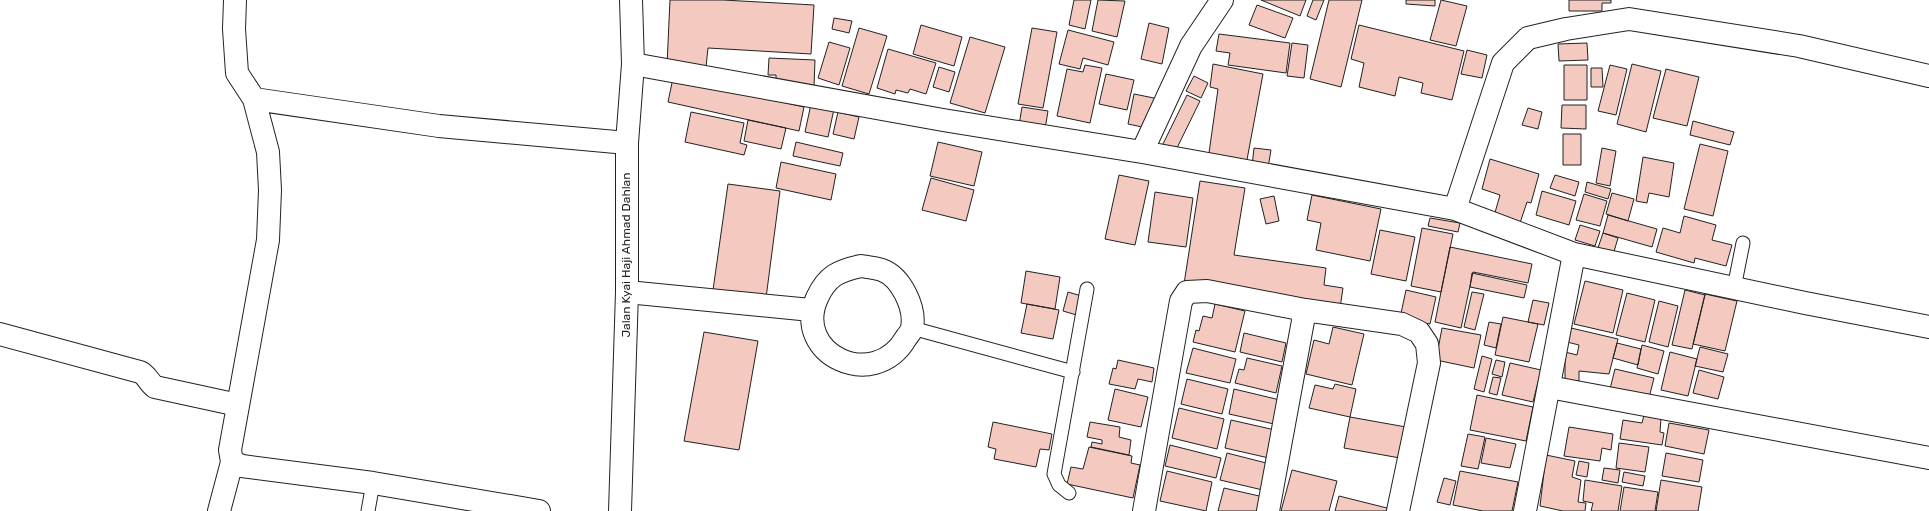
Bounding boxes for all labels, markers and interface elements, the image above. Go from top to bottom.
street label: Jalan Kyai Haji Ahmad Dahlan [619,172,633,338]

